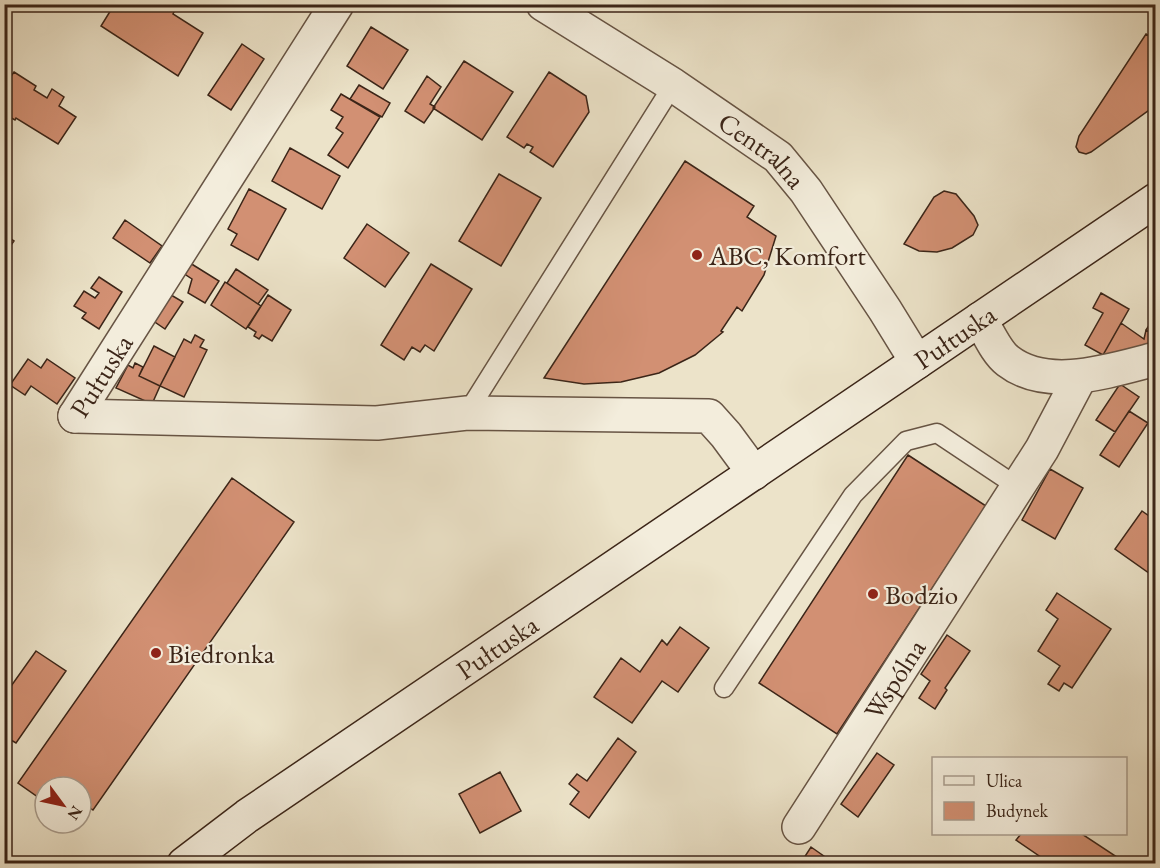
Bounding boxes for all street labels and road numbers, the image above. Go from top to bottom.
street label: Centralna [712,104,814,196]
street label: Pułtuska [907,296,1003,377]
street label: Pułtuska [61,327,140,424]
street label: Pułtuska [449,606,545,687]
street label: Wspólna [855,632,933,726]

